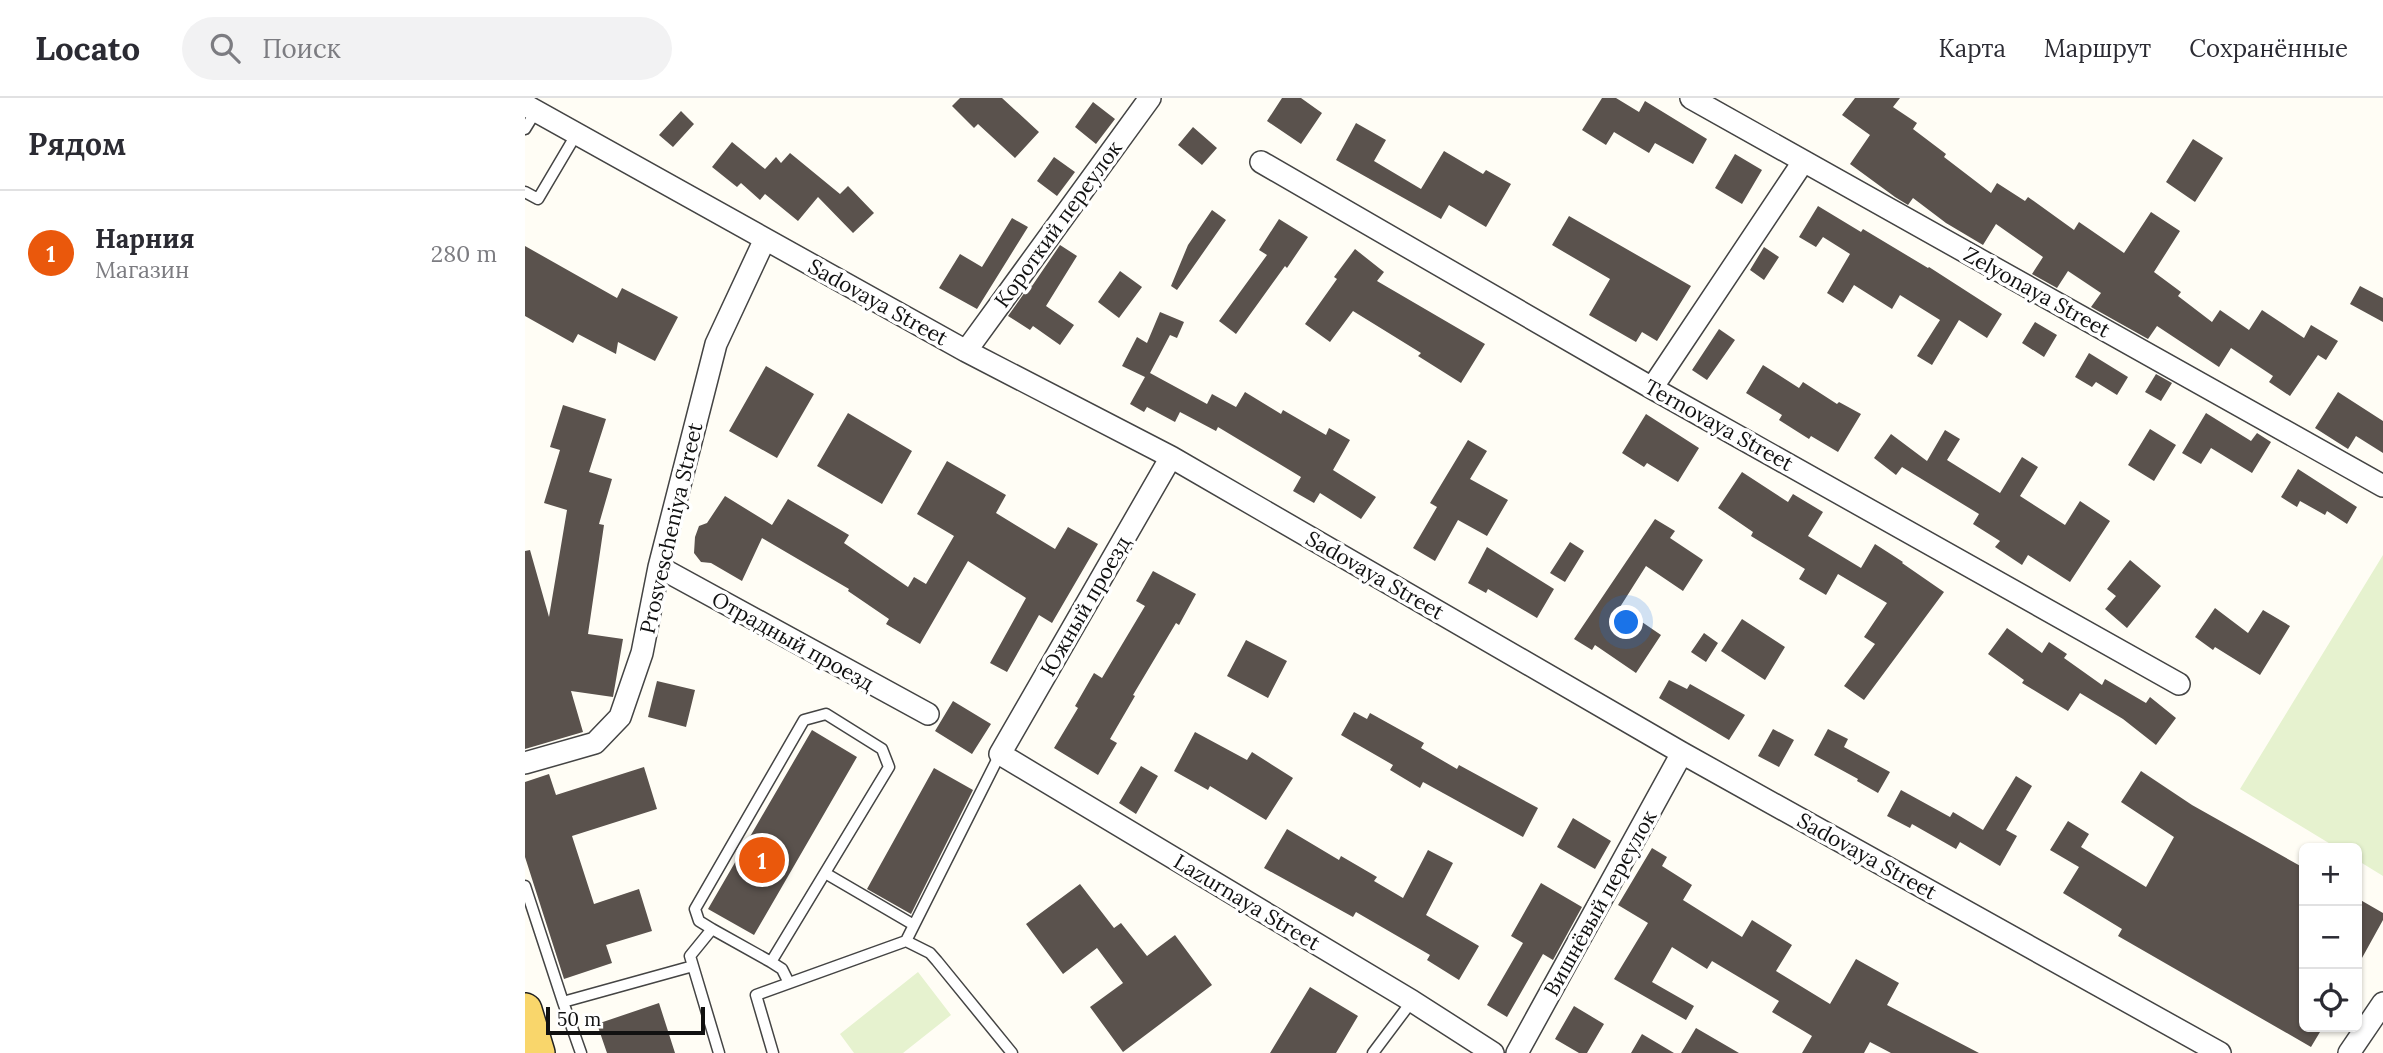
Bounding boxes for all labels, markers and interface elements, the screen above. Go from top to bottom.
search box [182,17,672,80]
text: Locato [35,27,140,69]
icon: search [206,29,244,67]
text: Поиск [262,32,341,65]
text: Карта [1938,33,2006,64]
text: Маршрут [2044,33,2151,64]
text: Сохранённые [2189,33,2348,64]
text: Рядом [28,125,126,163]
street label: Короткий переулок [988,135,1128,313]
text: Нарния [95,222,195,255]
text: 1 [46,239,56,268]
text: 280 m [431,239,497,268]
street label: Zelyonaya Street [1959,241,2116,344]
street label: Sadovaya Street [803,253,953,352]
text: Магазин [95,255,189,284]
street label: Ternovaya Street [1640,373,1799,477]
street label: Prosvescheniya Street [634,419,709,636]
street label: Sadovaya Street [1301,524,1450,626]
street label: Южный проезд [1034,531,1136,681]
street label: Отрадный проезд [707,585,879,697]
your location [1609,605,1643,639]
street label: Вишнёвый переулок [1538,805,1663,1001]
street label: Sadovaya Street [1792,807,1942,906]
pin: 1 [739,834,785,886]
map controls [2299,843,2362,1032]
button: + [2299,843,2362,906]
street label: Lazurnaya Street [1169,848,1326,957]
button: − [2299,906,2362,969]
button: locate [2299,969,2362,1032]
scale bar [546,1004,705,1036]
text: 50 m [557,1007,601,1031]

